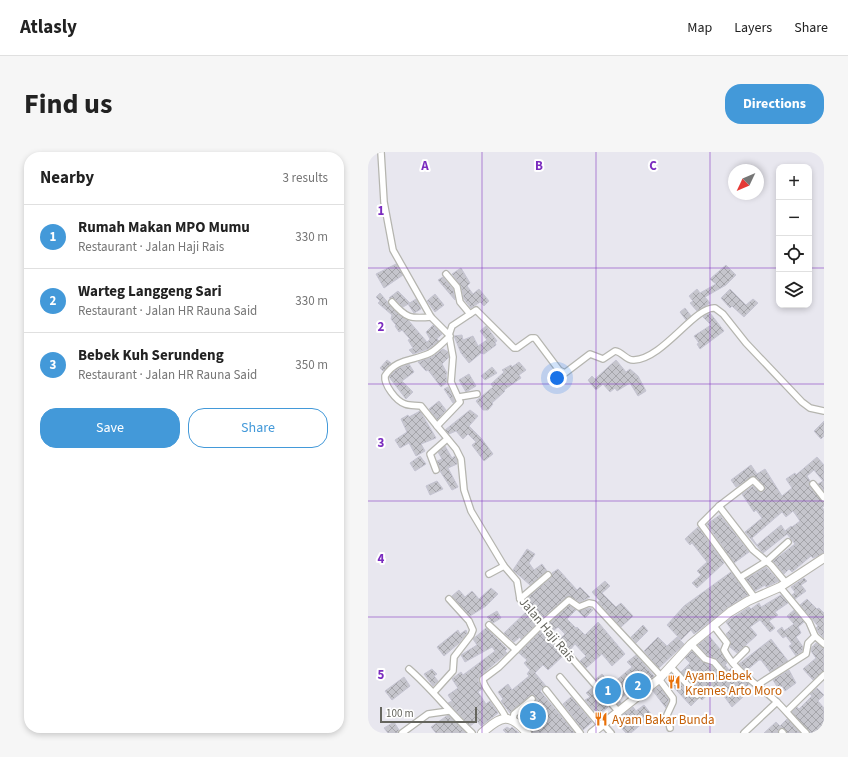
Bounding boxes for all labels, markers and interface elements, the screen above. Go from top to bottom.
text: Atlasly [20,14,77,41]
text: Map [687,18,712,38]
text: Layers [734,18,772,38]
text: Share [794,18,828,38]
text: Find us [24,84,112,124]
button: Directions [725,84,824,124]
text: A [420,157,429,175]
text: B [535,157,543,175]
text: C [649,157,657,175]
north arrow [728,164,764,200]
map controls [776,164,812,308]
button: + [776,164,812,200]
text: Nearby [40,166,94,190]
text: 3 results [283,169,328,187]
button: − [776,200,812,236]
text: 1 [378,202,385,220]
text: Rumah Makan MPO Mumu [78,217,250,238]
text: 1 [50,228,56,246]
text: 330 m [295,228,328,246]
button: locate [776,236,812,272]
text: Restaurant · Jalan Haji Rais [78,238,224,256]
button: layers [776,272,812,308]
text: Warteg Langgeng Sari [78,281,222,302]
text: 2 [50,292,56,310]
text: 330 m [295,292,328,310]
text: Restaurant · Jalan HR Rauna Said [78,302,257,320]
text: 2 [378,318,385,336]
text: Bebek Kuh Serundeng [78,345,224,366]
text: 3 [50,356,56,374]
text: 350 m [295,356,328,374]
text: Restaurant · Jalan HR Rauna Said [78,366,257,384]
your location [547,368,567,388]
button: Save [40,408,180,448]
button: Share [188,408,328,448]
text: 3 [378,434,385,452]
text: 4 [378,550,385,568]
street label: Jalan Haji Rais [515,594,580,666]
text: 5 [378,666,385,684]
place label: Ayam Bebek Kremes Arto Moro [685,667,782,700]
pin: 2 [625,671,651,701]
restaurant icon: Ayam Bebek Kremes Arto Moro [666,674,682,690]
pin: 1 [595,676,621,706]
pin: 3 [520,701,546,731]
scale bar [380,705,477,724]
text: 100 m [386,706,414,721]
restaurant icon: Ayam Bakar Bunda [593,711,609,727]
place label: Ayam Bakar Bunda [612,711,714,729]

